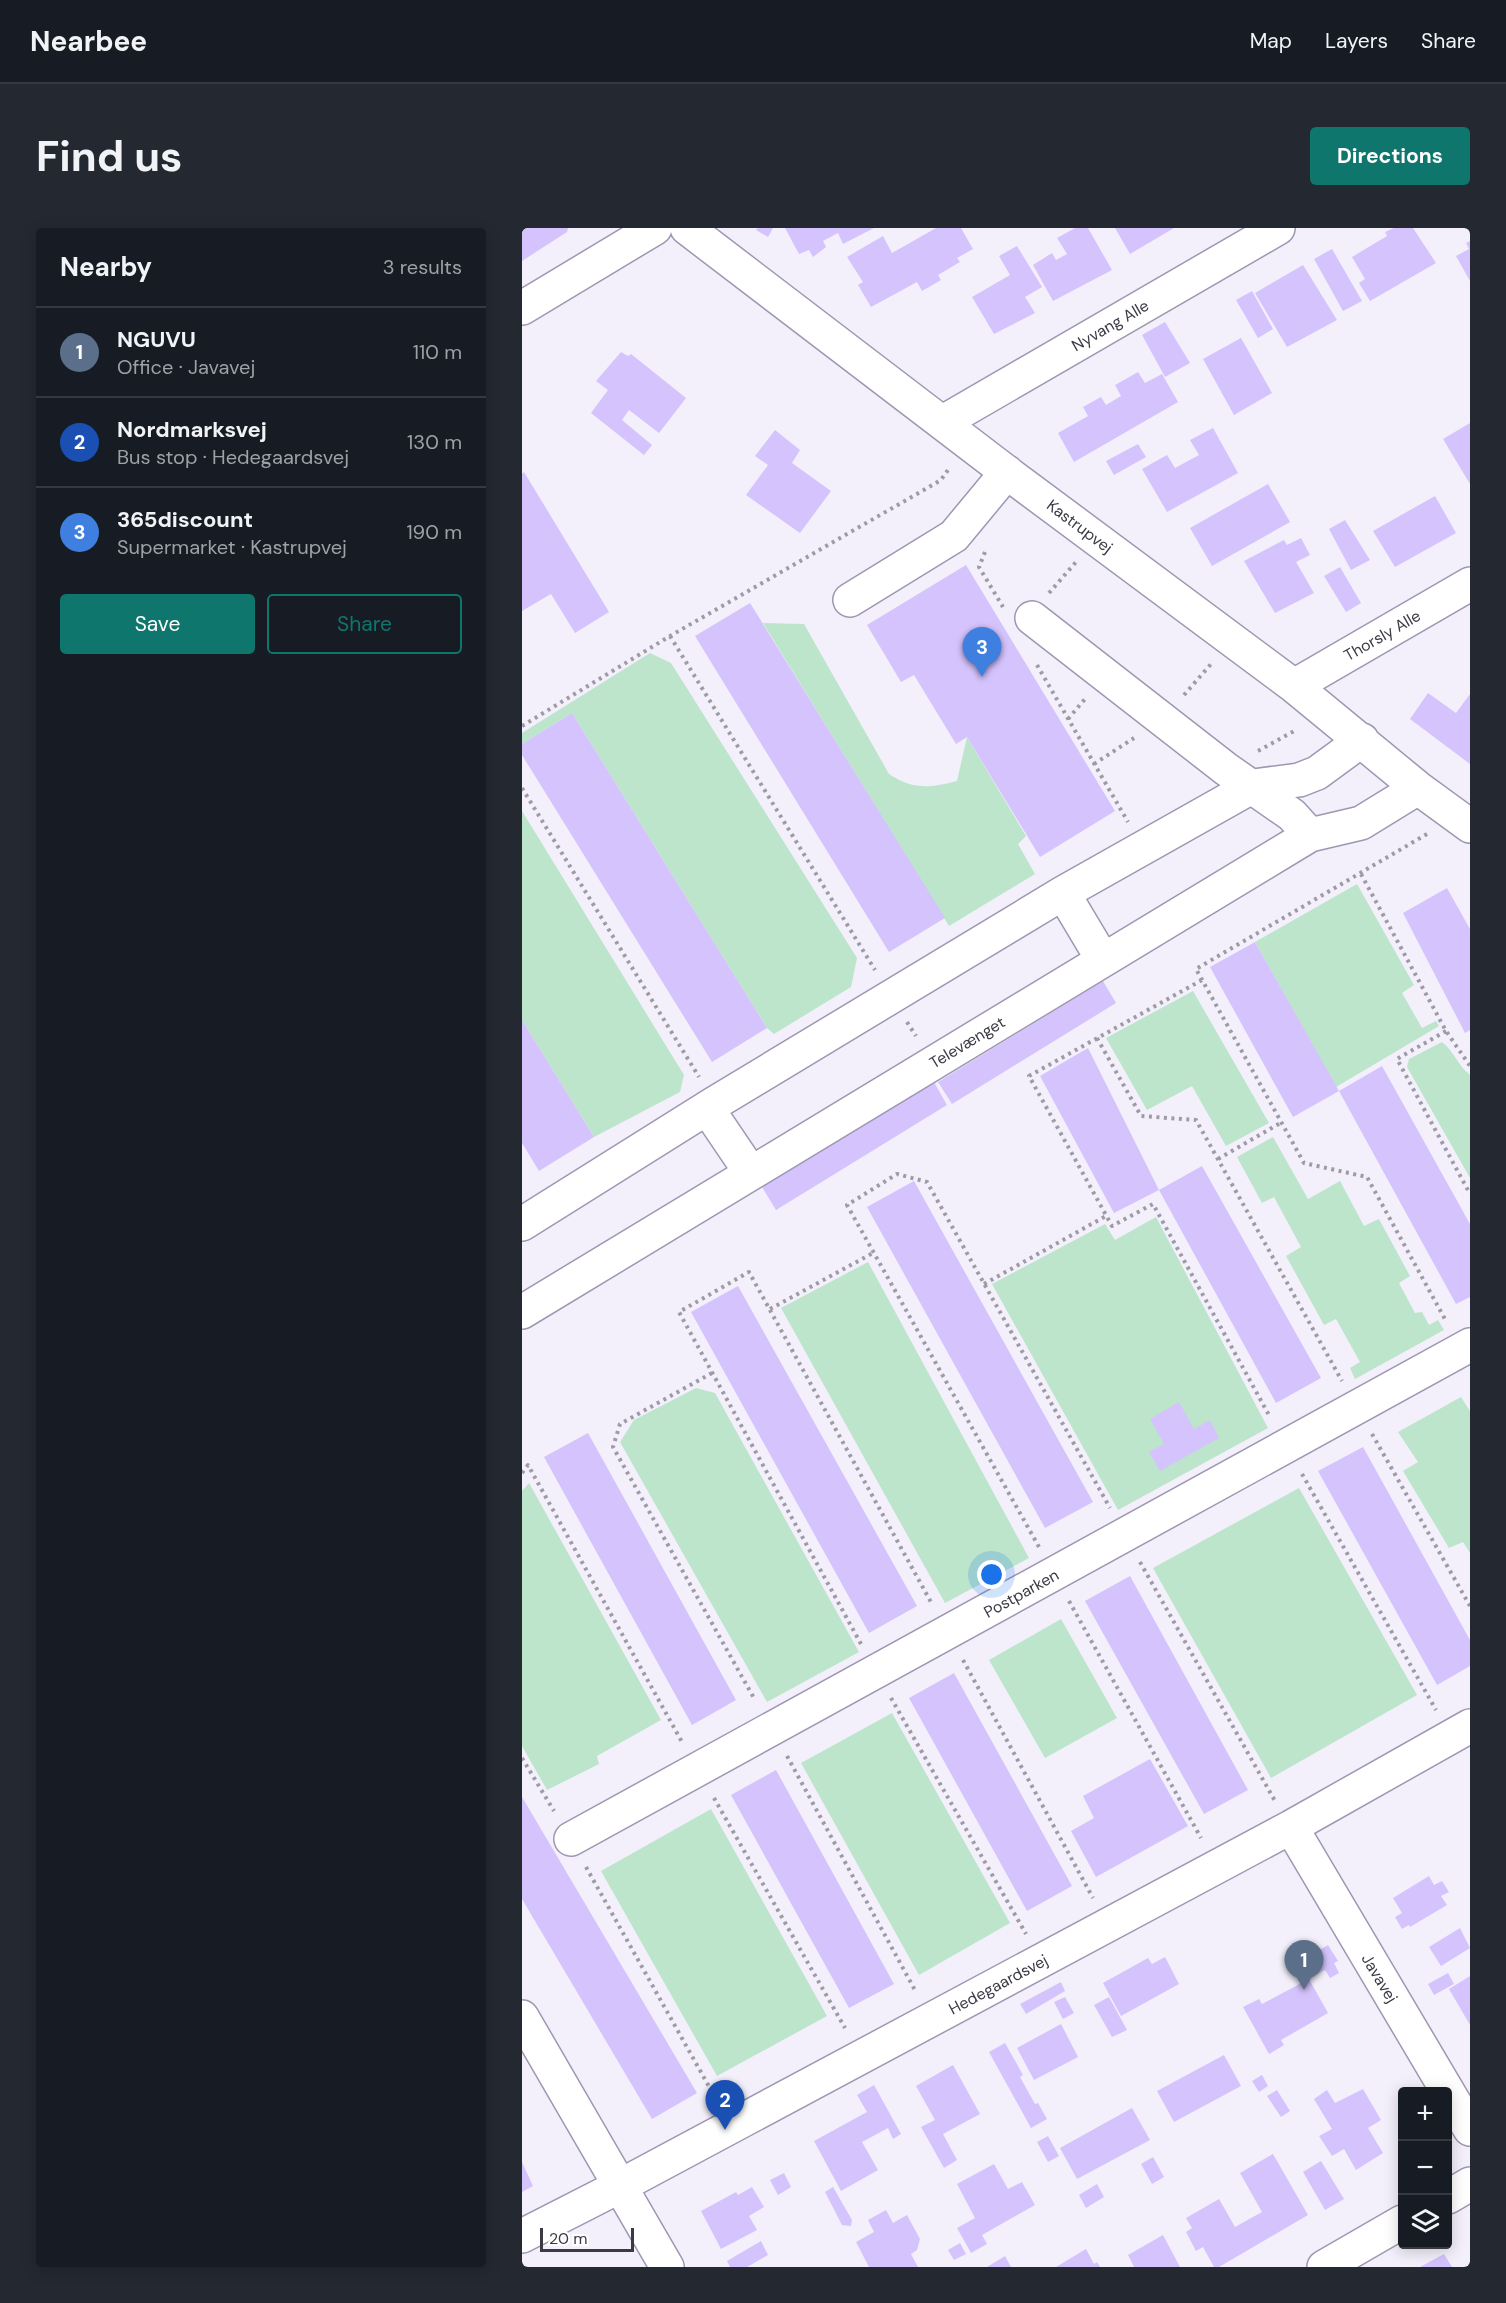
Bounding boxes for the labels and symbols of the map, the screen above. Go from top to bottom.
street label: Nyvang Alle [1068,295,1153,356]
street label: Kastrupvej [1042,495,1117,558]
street label: Thorsly Alle [1340,605,1424,666]
pin: 3 [962,628,1002,677]
street label: Televænget [926,1012,1009,1073]
your location [977,1560,1006,1589]
street label: Postparken [980,1564,1062,1623]
pin: 1 [1284,1940,1324,1990]
street label: Hedegaardsvej [945,1949,1052,2019]
street label: Javavej [1357,1950,1402,2007]
pin: 2 [706,2080,744,2130]
scale bar [540,2225,634,2252]

